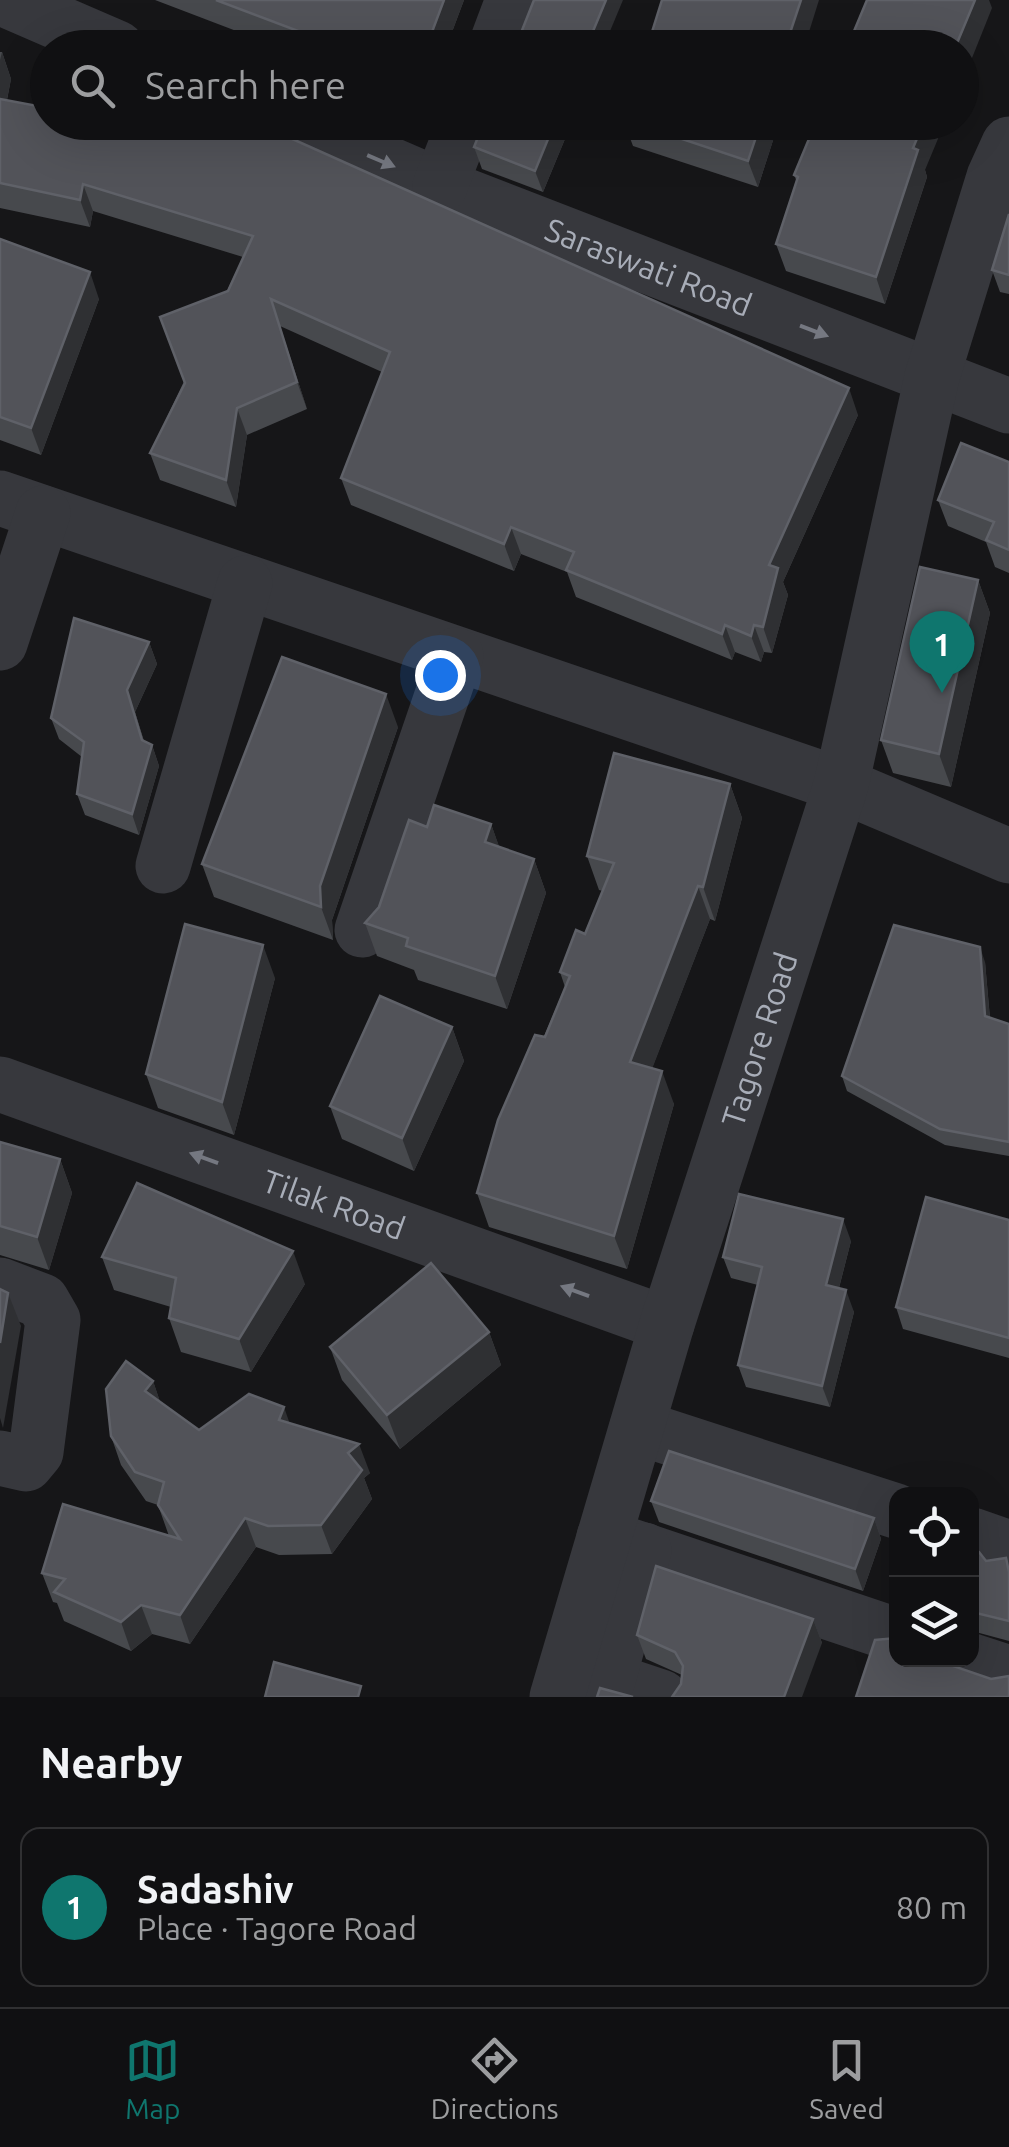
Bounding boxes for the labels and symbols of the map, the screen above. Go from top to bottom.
one-way arrow [367,153,396,169]
street label: Saraswati Road [540,211,757,323]
one-way arrow [799,324,829,340]
pin: 1 [910,610,974,693]
your location [415,650,466,701]
street label: Tagore Road [714,948,804,1131]
one-way arrow [188,1149,218,1164]
street label: Tilak Road [258,1162,410,1246]
one-way arrow [560,1283,590,1298]

